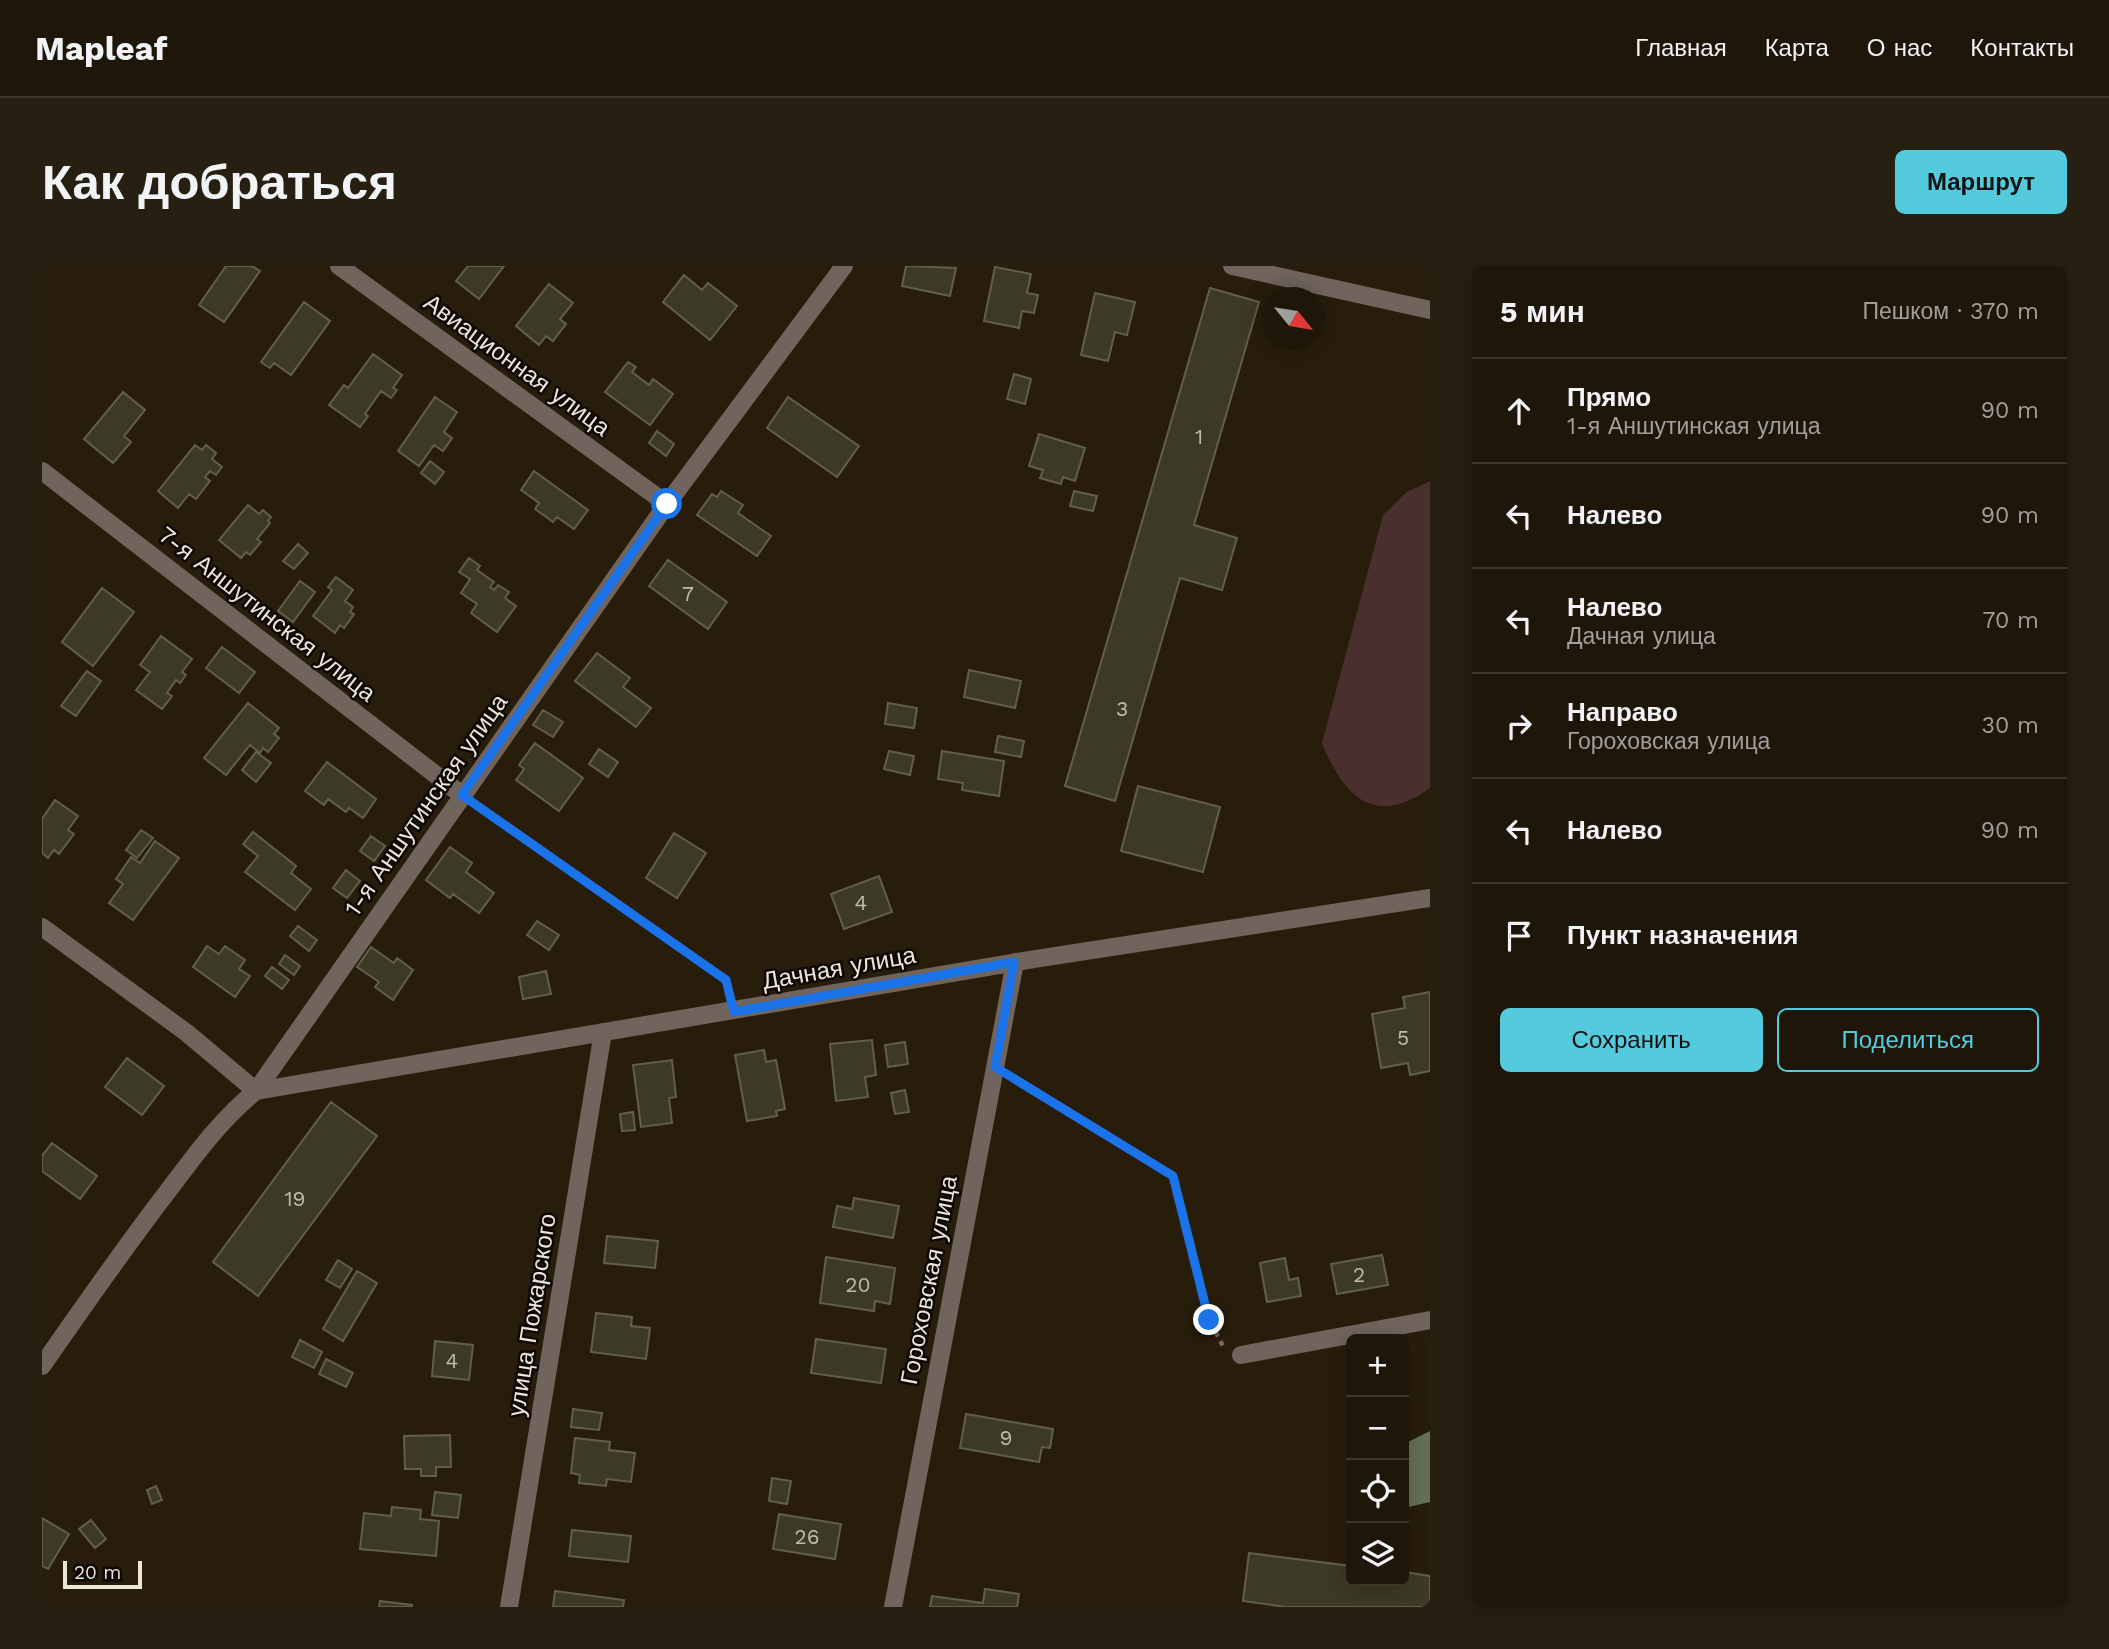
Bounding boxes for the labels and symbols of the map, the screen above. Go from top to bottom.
north arrow [1262,287,1325,350]
street label: Авиационная улица [419,288,616,442]
house number: 1 [1195,424,1203,449]
route start [651,488,682,519]
street label: 7-я Аншутинская улица [153,521,381,708]
house number: 7 [682,581,694,606]
street label: 1-я Аншутинская улица [339,688,514,921]
house number: 3 [1116,696,1128,721]
house number: 4 [855,890,867,915]
street label: Дачная улица [760,941,919,995]
house number: 5 [1397,1025,1409,1050]
street label: Гороховская улица [895,1173,963,1387]
house number: 19 [284,1186,306,1211]
street label: улица Пожарского [502,1212,562,1418]
house number: 2 [1353,1262,1365,1287]
house number: 20 [845,1272,871,1297]
route end [1193,1304,1224,1335]
house number: 4 [446,1348,458,1373]
house number: 9 [1000,1425,1012,1450]
house number: 26 [794,1524,820,1549]
scale bar [63,1558,142,1590]

